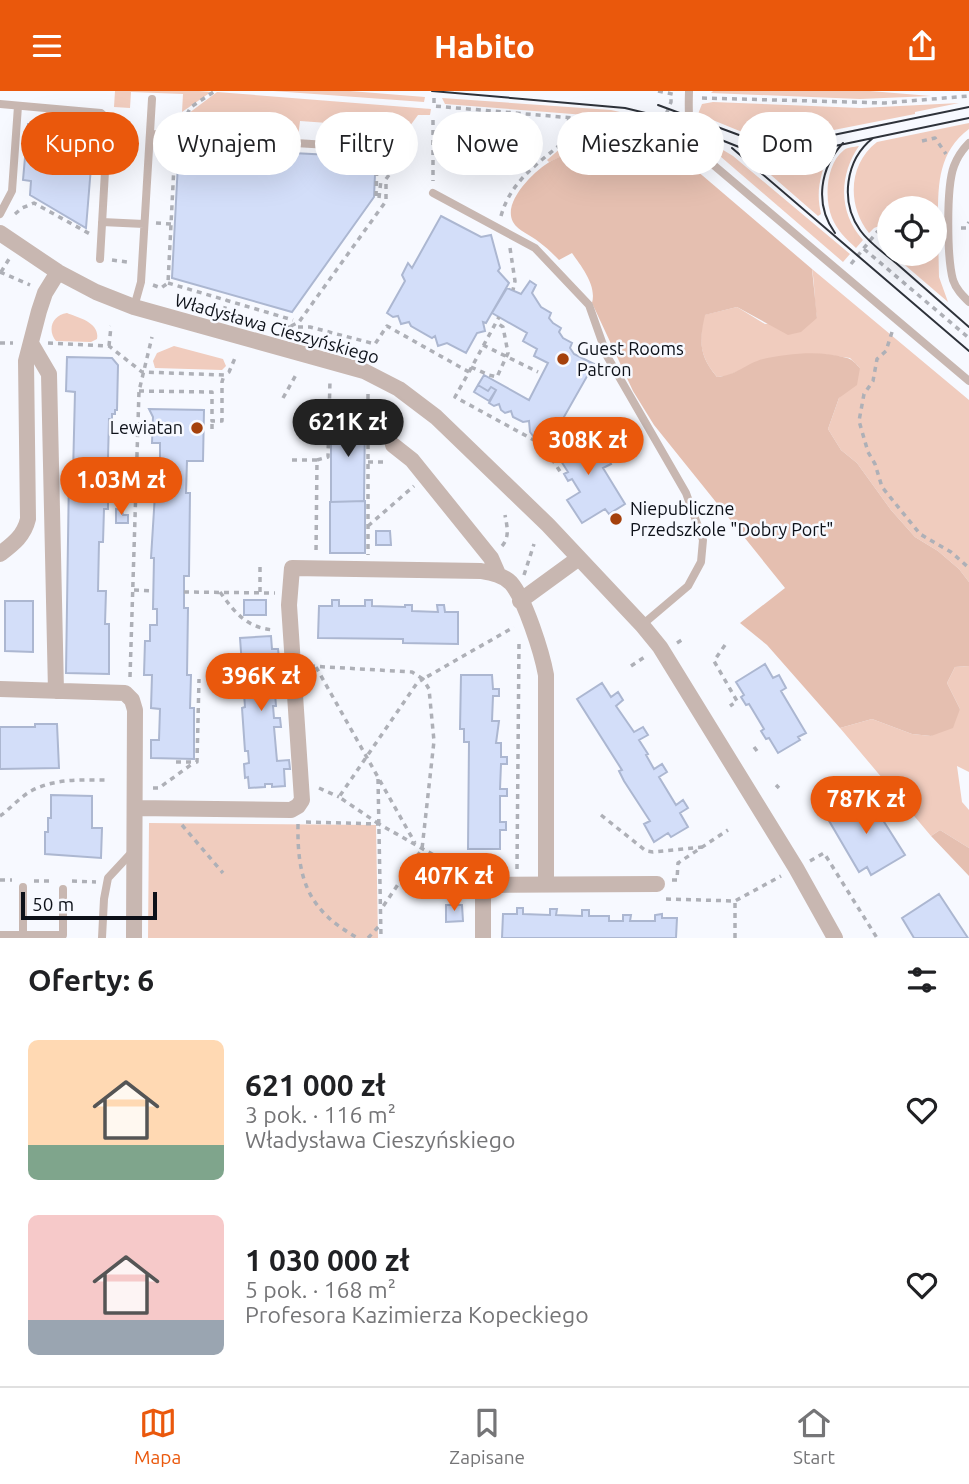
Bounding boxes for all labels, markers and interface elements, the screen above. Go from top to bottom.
icon: menu [28,27,66,65]
icon: share [903,27,941,65]
text: Habito [434,28,535,64]
chip: Kupno [21,112,139,175]
chip: Wynajem [153,112,301,175]
chip: Filtry [315,112,418,175]
chip: Nowe [432,112,543,175]
chip: Mieszkanie [557,112,724,175]
chip: Dom [738,112,837,175]
map controls [877,196,947,266]
button: locate [877,196,947,266]
street label: Władysława Cieszyńskiego [173,289,382,367]
place label: Guest Rooms Patron [577,338,684,379]
marker: Guest Rooms Patron [555,351,571,367]
pin: 621K zł [283,399,413,459]
text: 621K zł [309,409,387,434]
place label: Lewiatan [110,417,183,437]
pin: 308K zł [523,417,653,477]
marker: Lewiatan [189,420,205,436]
text: 308K zł [549,427,627,452]
pin: 1.03M zł [49,457,193,517]
text: 1.03M zł [76,467,166,492]
place label: Niepubliczne Przedszkole "Dobry Port" [630,498,833,539]
marker: Niepubliczne Przedszkole "Dobry Port" [608,511,624,527]
pin: 396K zł [196,653,326,713]
text: 396K zł [222,663,300,688]
pin: 787K zł [801,777,931,836]
text: 787K zł [827,786,905,811]
pin: 407K zł [389,853,519,913]
text: 407K zł [415,863,493,888]
scale bar [21,889,158,921]
text: 50 m [32,893,74,915]
icon: filters [903,961,941,999]
text: Oferty: 6 [28,963,154,997]
icon: home [84,1068,168,1152]
text: 621 000 zł [245,1068,386,1102]
icon: heart [903,1091,941,1129]
text: 3 pok. · 116 m² [245,1102,396,1127]
text: Władysława Cieszyńskiego [245,1127,515,1152]
icon: home [84,1243,168,1327]
text: 1 030 000 zł [245,1243,410,1277]
icon: heart [903,1266,941,1304]
text: 5 pok. · 168 m² [245,1277,396,1302]
text: Profesora Kazimierza Kopeckiego [245,1302,589,1327]
tab: Mapa [134,1404,181,1468]
tab: Zapisane [449,1404,525,1468]
tab: Start [793,1404,835,1468]

